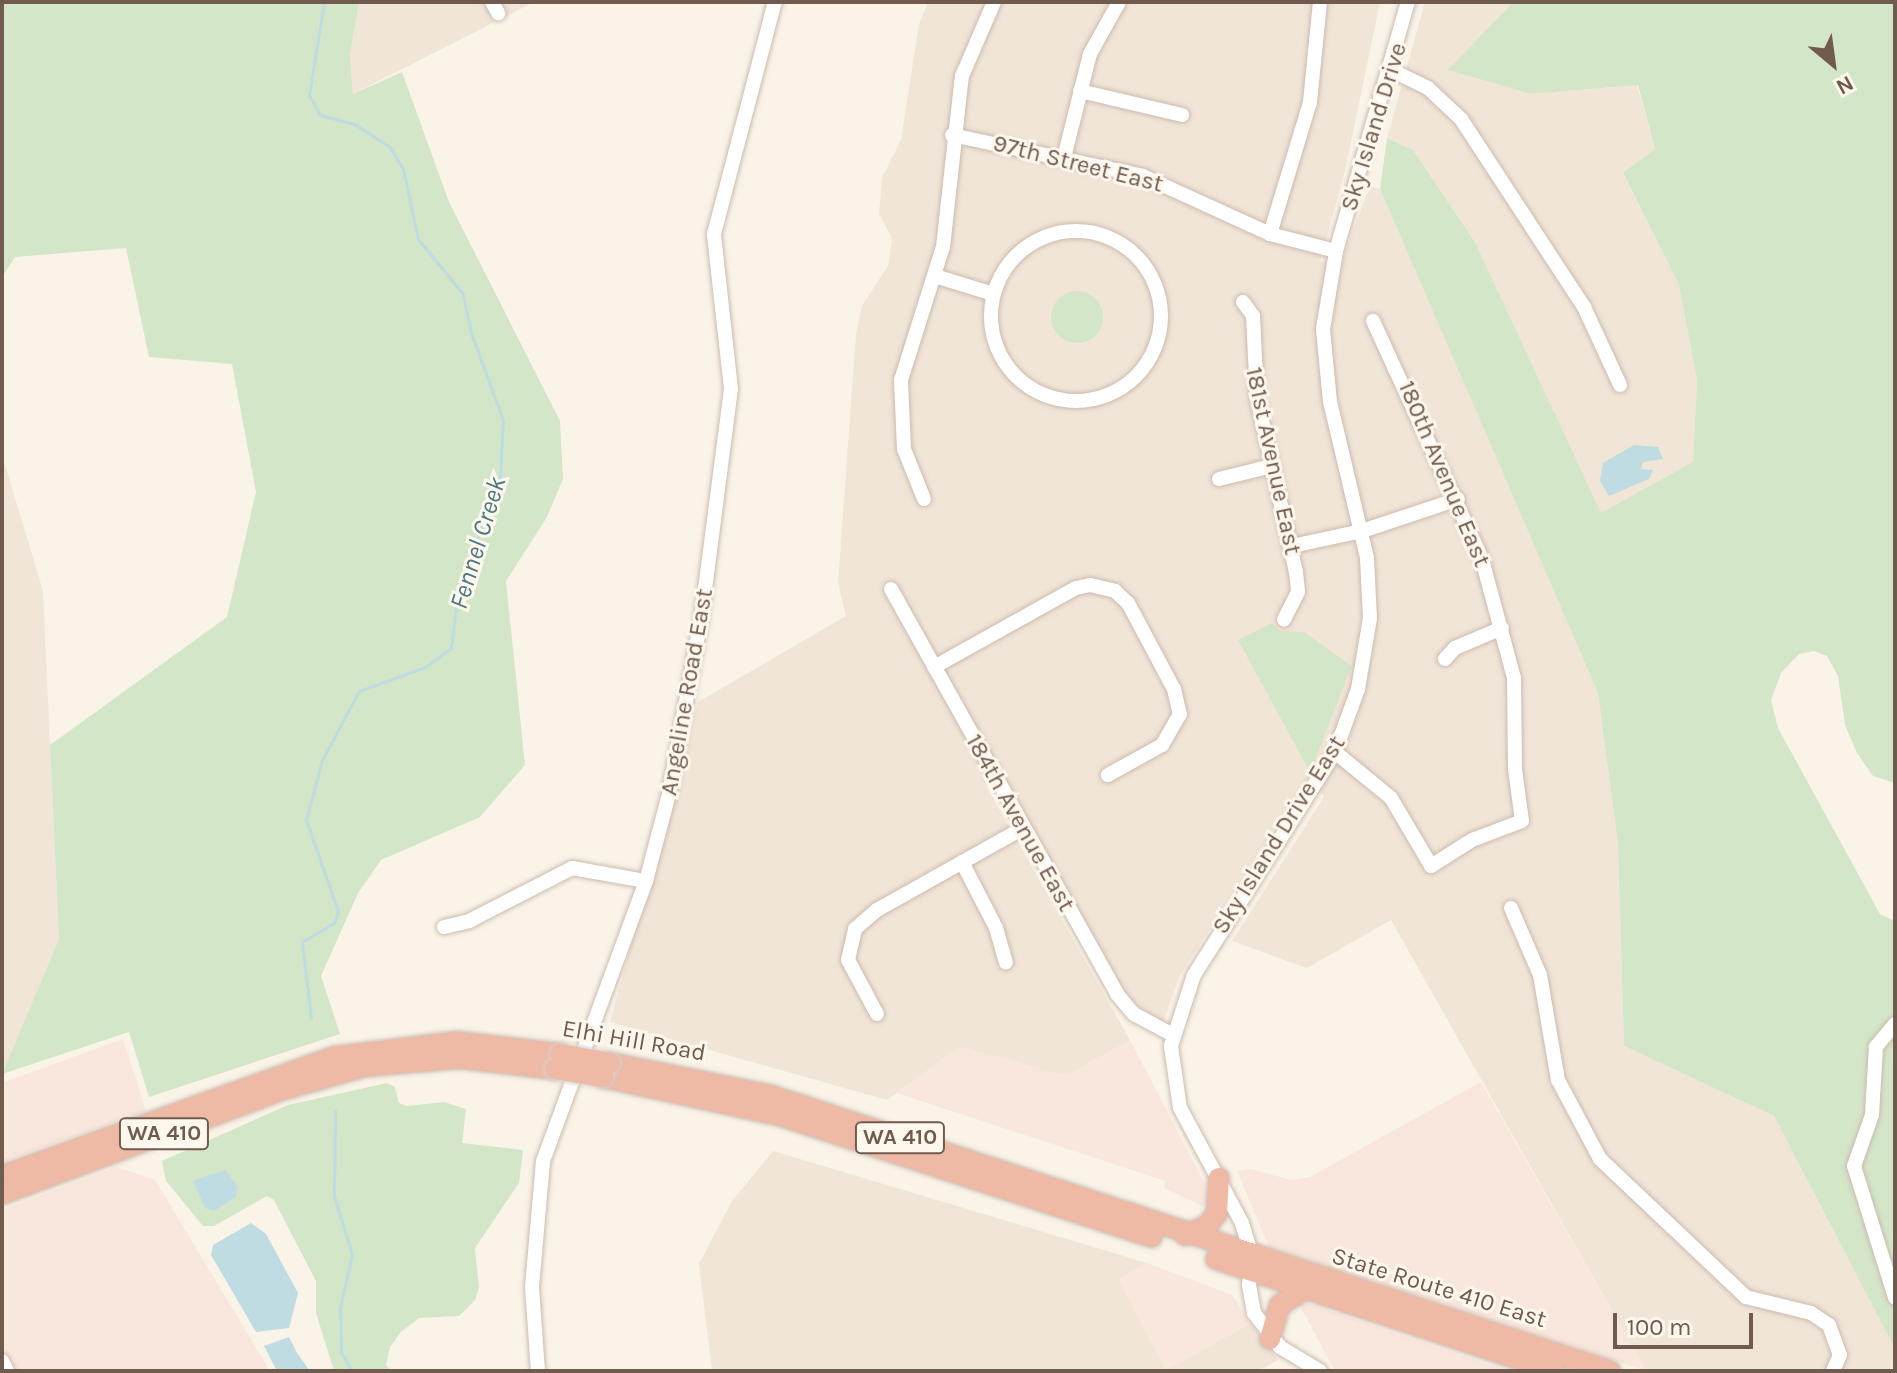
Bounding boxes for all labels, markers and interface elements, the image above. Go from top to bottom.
north arrow [1793,24,1873,104]
street label: Sky Island Drive [1335,39,1413,215]
text: N [1831,70,1858,100]
street label: 97th Street East [990,129,1166,199]
street label: 181st Avenue East [1239,365,1307,557]
street label: 180th Avenue East [1392,377,1496,571]
water label: Fennel Creek [443,473,513,613]
street label: Angeline Road East [655,586,719,798]
street label: 184th Avenue East [959,729,1081,917]
street label: Sky Island Drive East [1206,731,1352,939]
street label: Elhi Hill Road [560,1014,708,1068]
road number: WA 410 [118,1116,210,1152]
road number: WA 410 [854,1120,946,1156]
street label: State Route 410 East [1328,1242,1550,1334]
scale bar [1617,1297,1757,1347]
text: 100 m [1627,1313,1692,1341]

